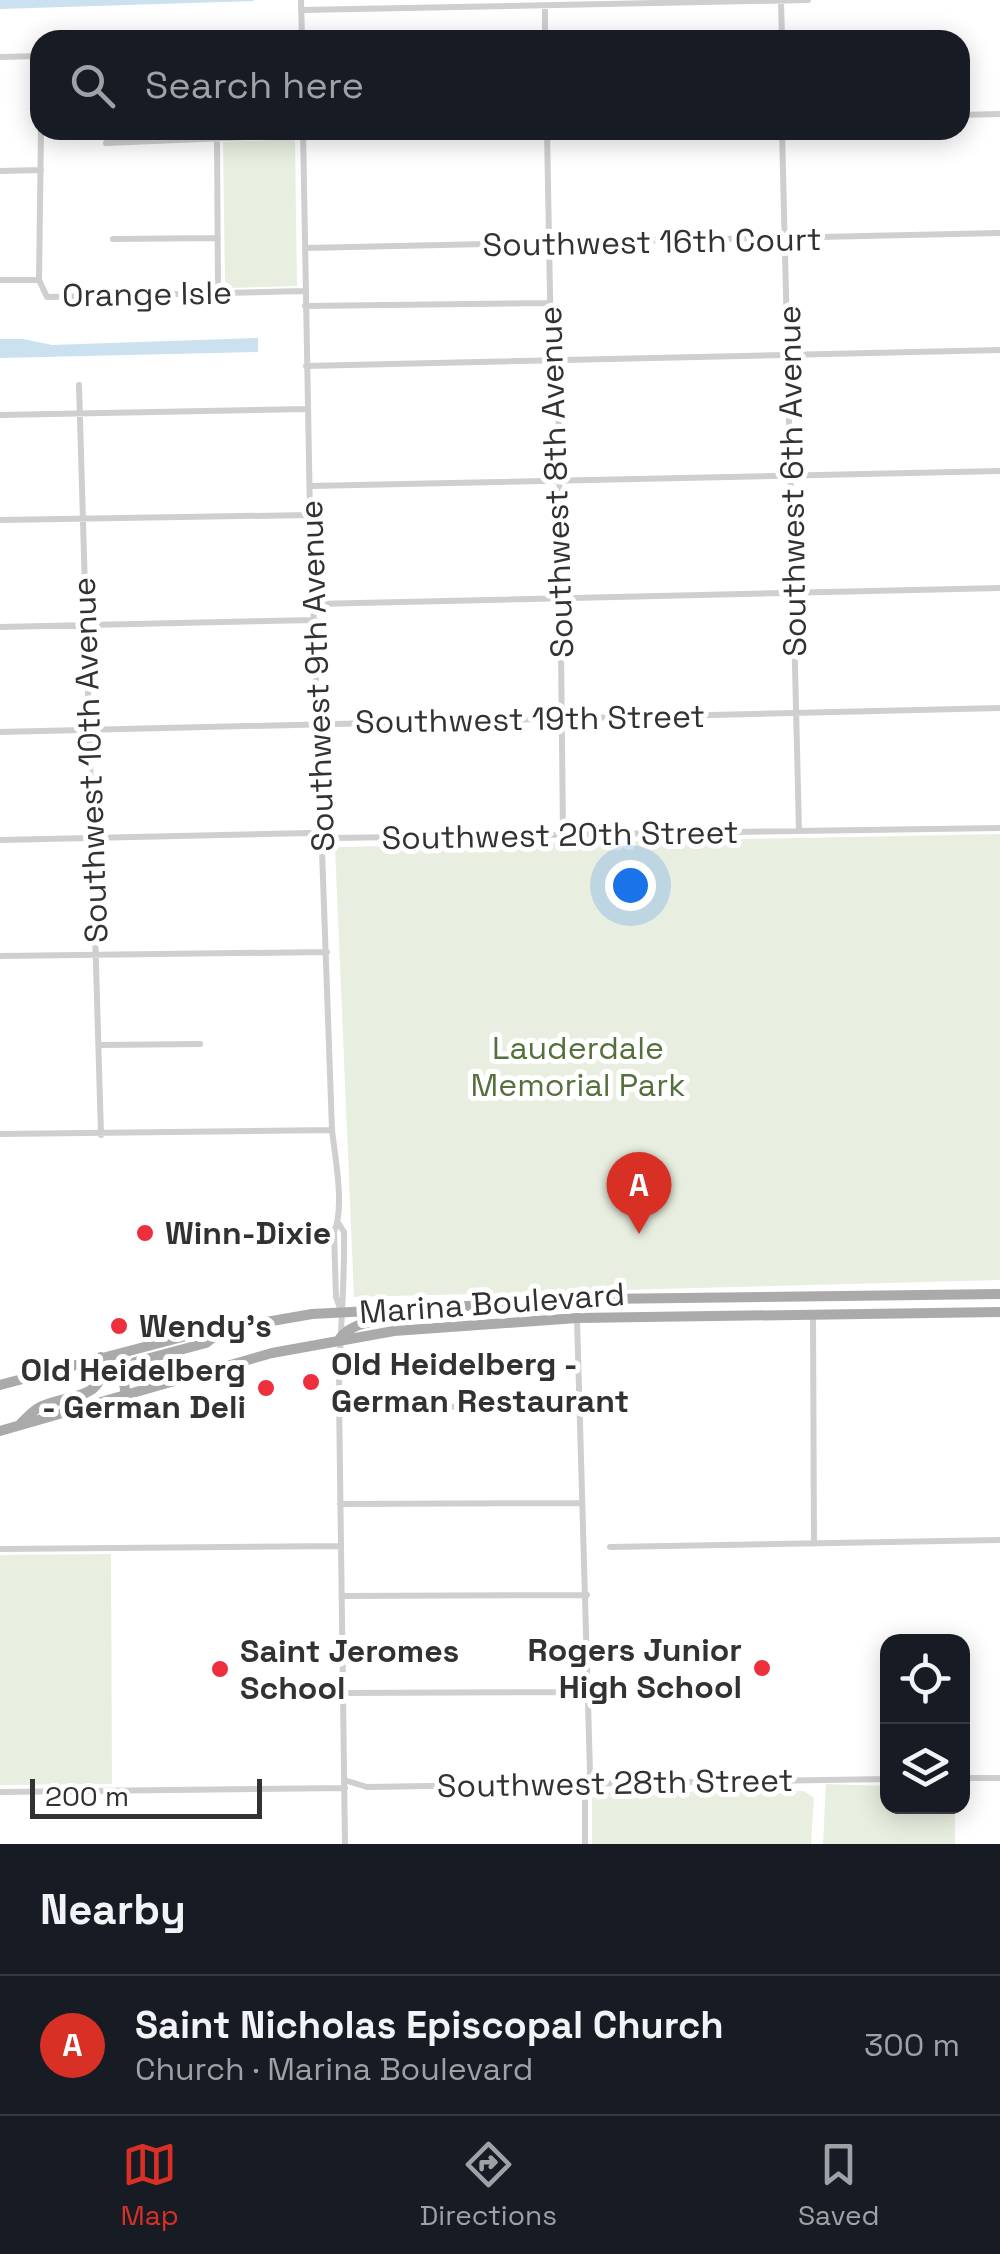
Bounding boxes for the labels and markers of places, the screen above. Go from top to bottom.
pin: A [606,1152,672,1234]
place label: Winn-Dixie [165,1213,331,1253]
marker: Winn-Dixie [134,1222,156,1244]
place label: Wendy's [139,1306,272,1346]
marker: Wendy's [108,1315,130,1337]
place label: Old Heidelberg - German Restaurant [331,1344,629,1421]
place label: Old Heidelberg - German Deli [21,1350,246,1427]
marker: Old Heidelberg - German Restaurant [300,1371,322,1393]
marker: Old Heidelberg - German Deli [255,1377,277,1399]
place label: Rogers Junior High School [528,1630,742,1707]
place label: Saint Jeromes School [240,1631,459,1708]
marker: Rogers Junior High School [751,1657,773,1679]
marker: Saint Jeromes School [209,1658,231,1680]

